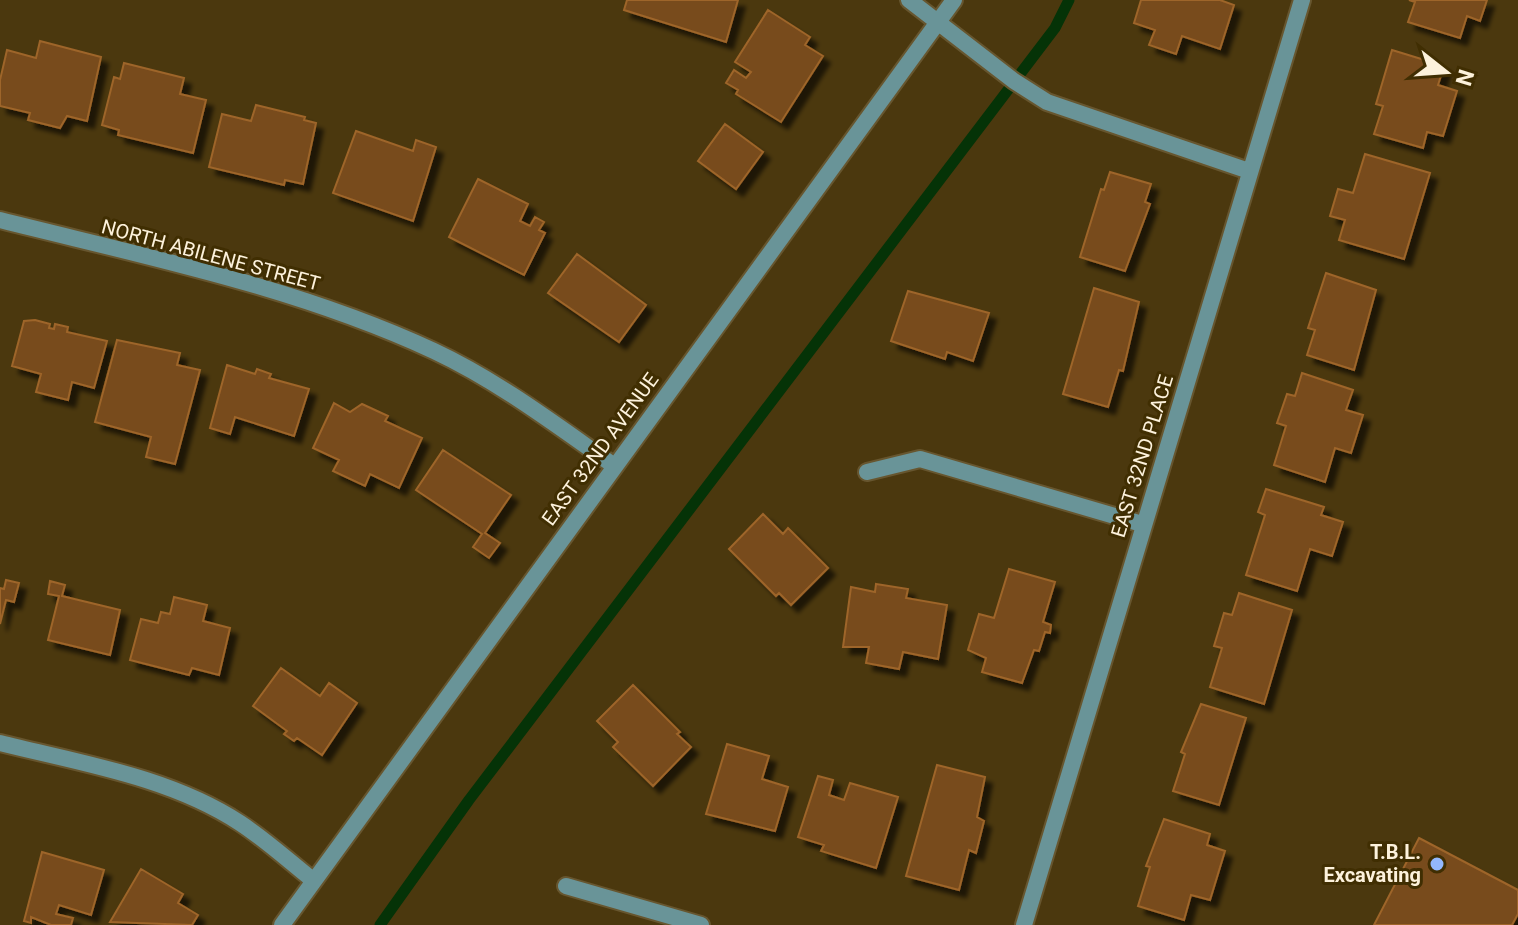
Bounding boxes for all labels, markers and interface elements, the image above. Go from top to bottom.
north arrow [1406,32,1486,112]
text: N [1450,67,1479,89]
street label: NORTH ABILENE STREET [99,214,323,296]
street label: EAST 32ND AVENUE [537,368,663,530]
street label: EAST 32ND PLACE [1106,372,1178,540]
place label: T.B.L. Excavating [1323,840,1421,887]
marker: T.B.L. Excavating [1428,855,1446,873]

